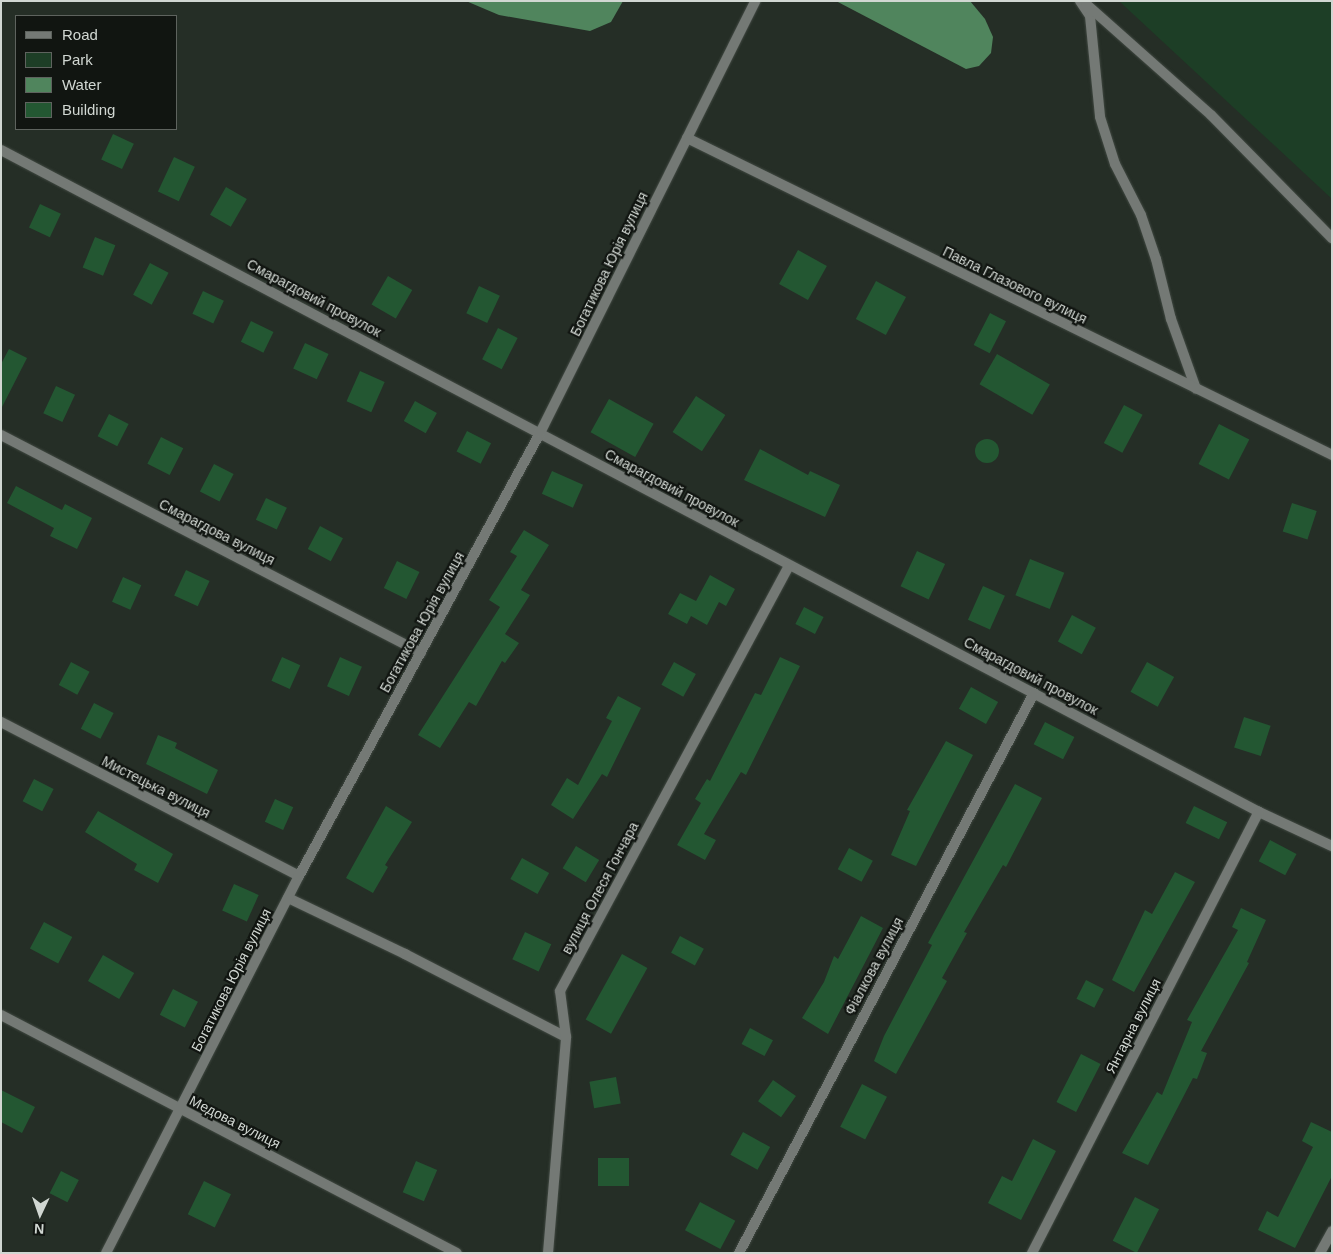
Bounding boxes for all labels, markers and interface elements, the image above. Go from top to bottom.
legend [15,15,178,130]
text: Road [62,26,98,43]
text: Park [62,51,93,68]
text: Water [62,76,101,93]
text: Building [62,101,115,118]
street label: Богатикова Юрія вулиця [567,189,651,339]
street label: Павла Глазового вулиця [940,243,1090,327]
street label: Смарагдовий провулок [244,255,384,341]
street label: Смарагдовий провулок [602,445,742,531]
street label: Смарагдова вулиця [156,495,278,569]
street label: Богатикова Юрія вулиця [376,549,468,695]
street label: Смарагдовий провулок [961,633,1101,719]
street label: Мистецька вулиця [99,752,213,822]
street label: вулиця Олеся Гончара [558,819,642,957]
street label: Богатикова Юрія вулиця [188,906,274,1054]
street label: Фіалкова вулиця [841,914,907,1018]
street label: Янтарна вулиця [1102,976,1164,1076]
street label: Медова вулиця [187,1092,283,1152]
north arrow [15,1189,65,1239]
text: N [34,1221,45,1237]

